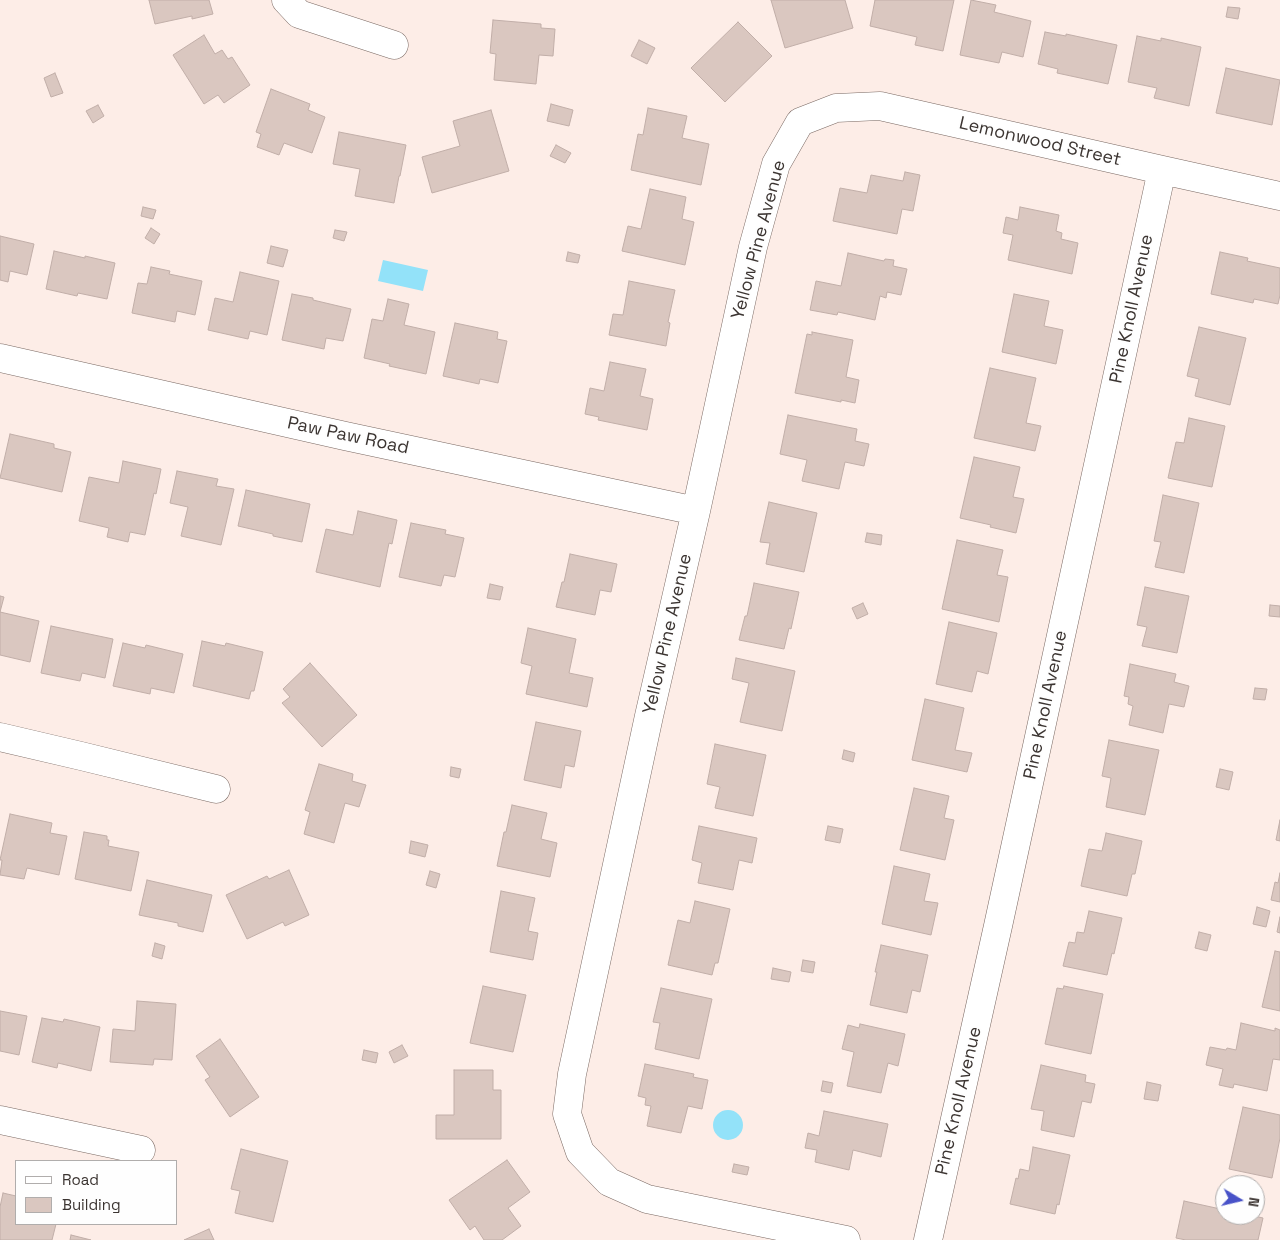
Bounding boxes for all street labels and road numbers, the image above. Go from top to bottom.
street label: Lemonwood Street [957,113,1123,171]
street label: Yellow Pine Avenue [727,158,791,322]
street label: Pine Knoll Avenue [1106,233,1158,385]
street label: Paw Paw Road [285,413,411,459]
street label: Yellow Pine Avenue [639,552,697,716]
street label: Pine Knoll Avenue [1020,629,1072,781]
street label: Pine Knoll Avenue [931,1025,987,1177]

